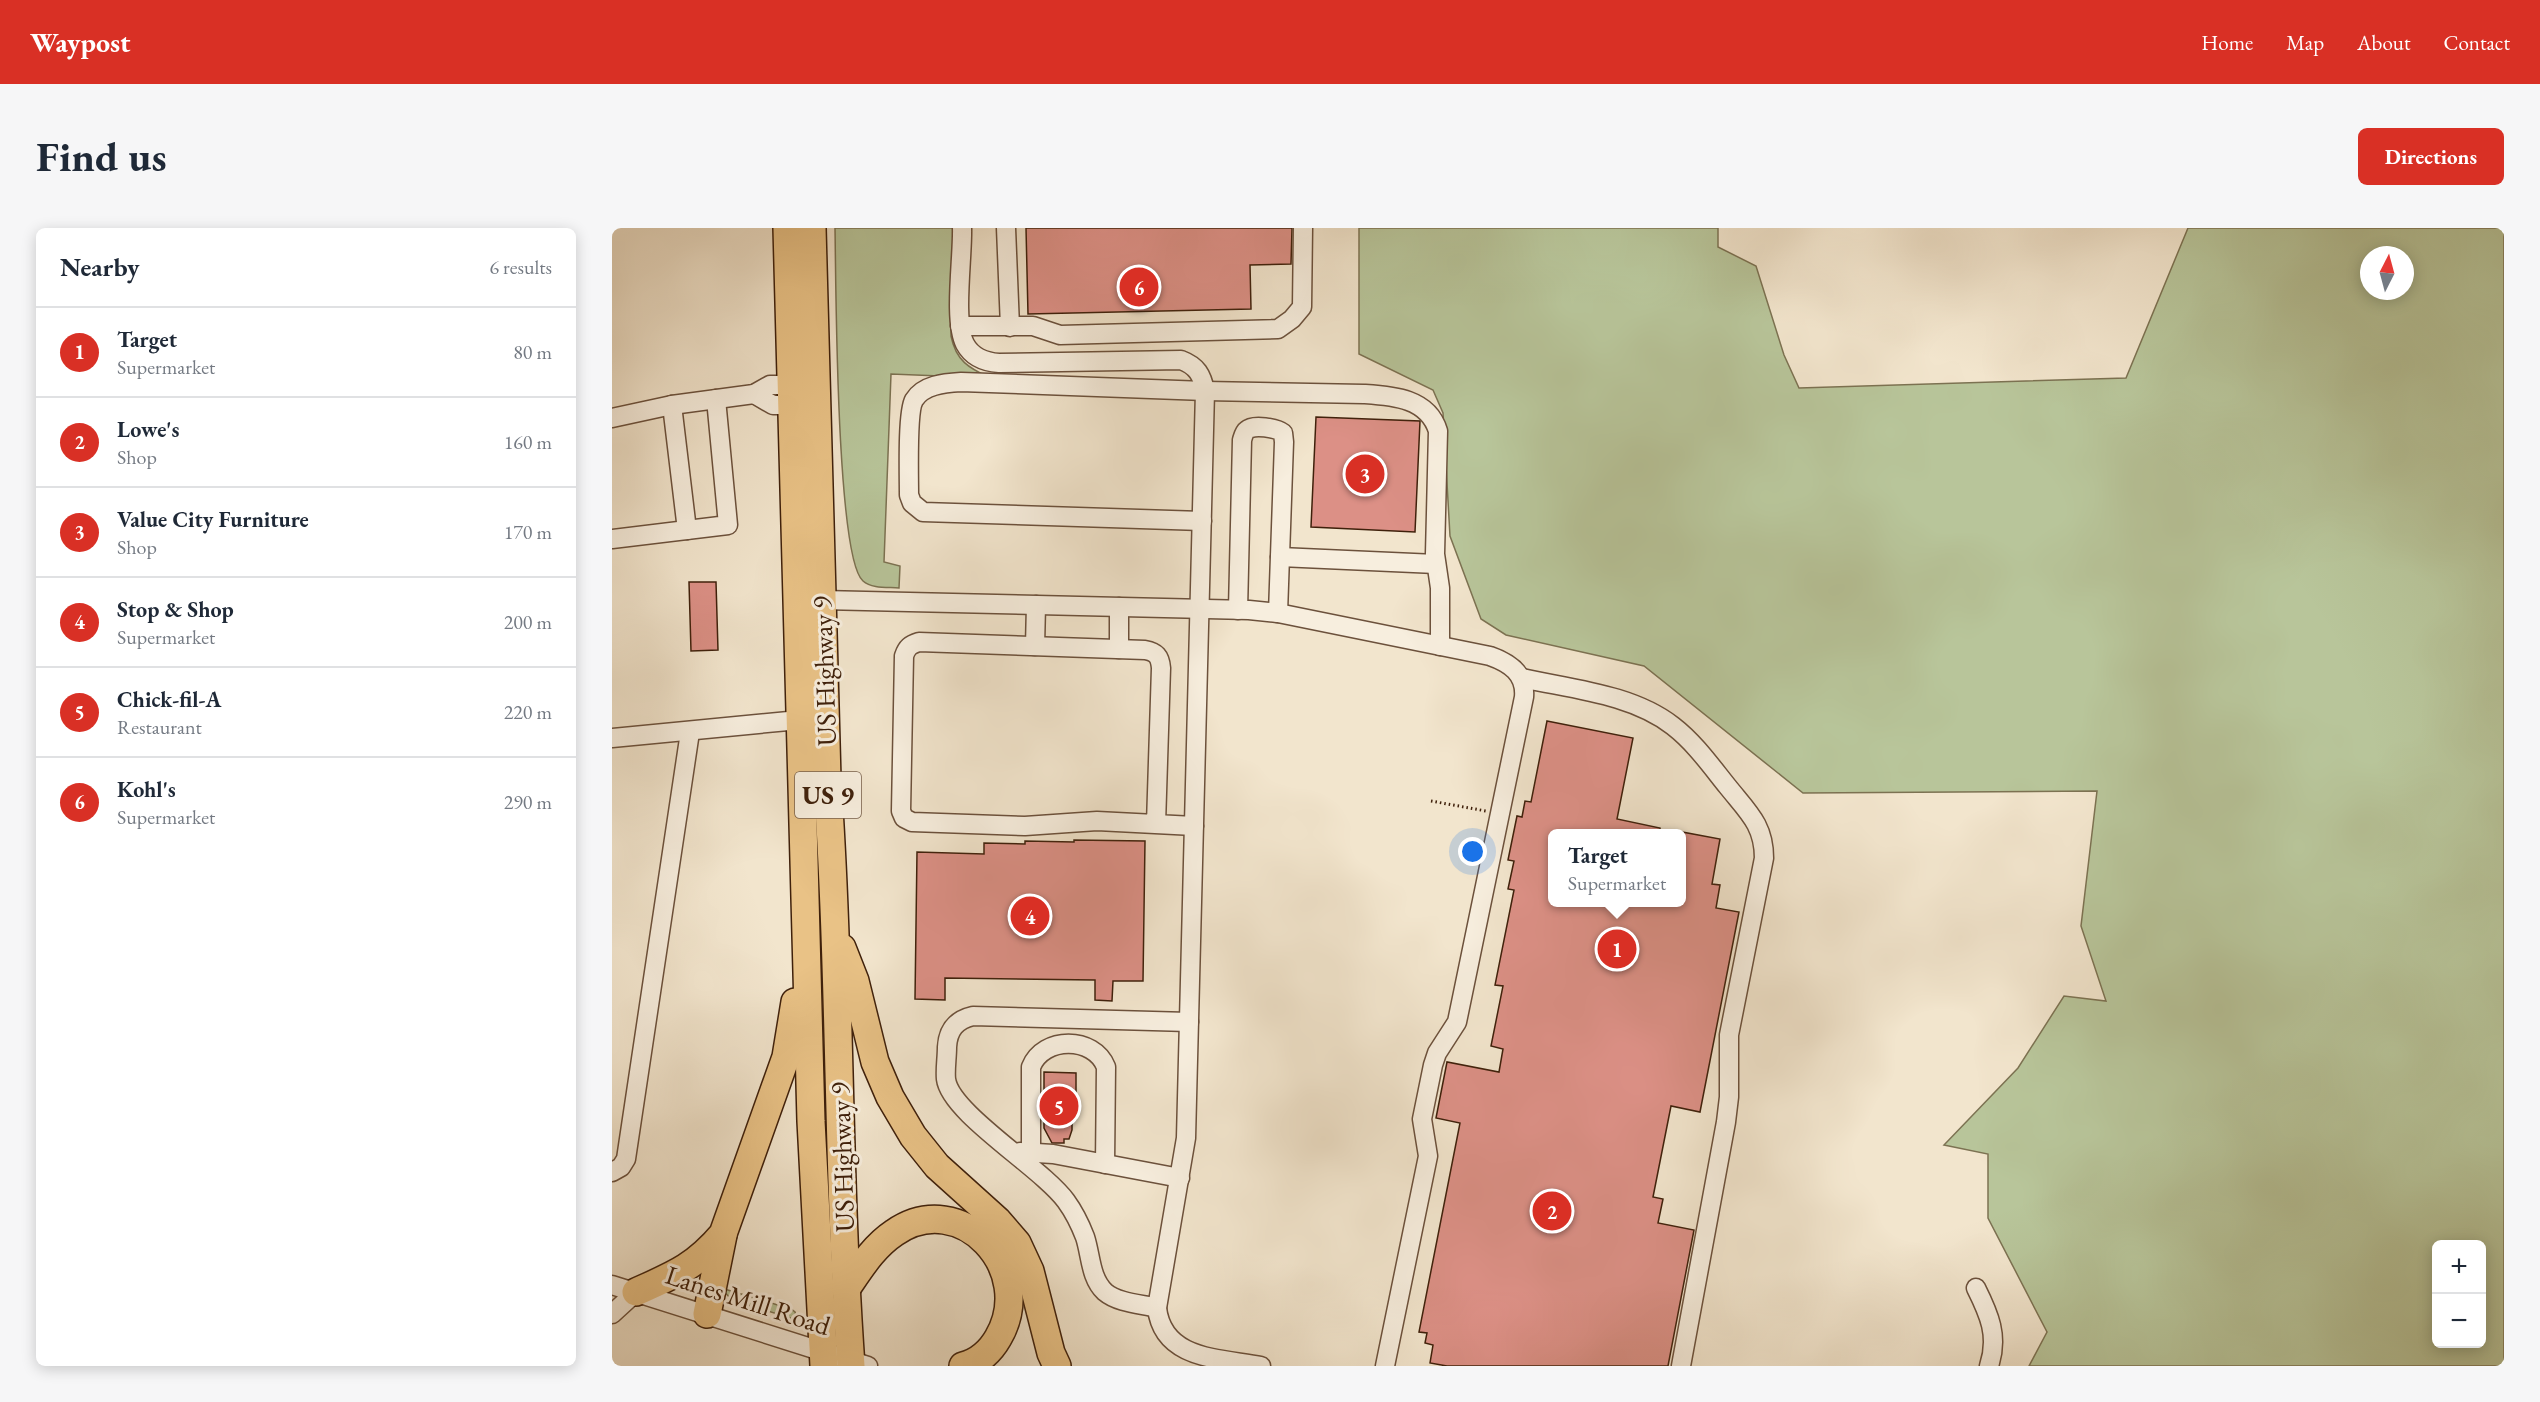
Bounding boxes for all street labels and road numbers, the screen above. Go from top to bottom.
street label: US Highway 9 [804,595,844,747]
road number: US 9 [795,772,861,818]
street label: US Highway 9 [822,1081,862,1233]
street label: Lanes Mill Road [661,1257,835,1343]

